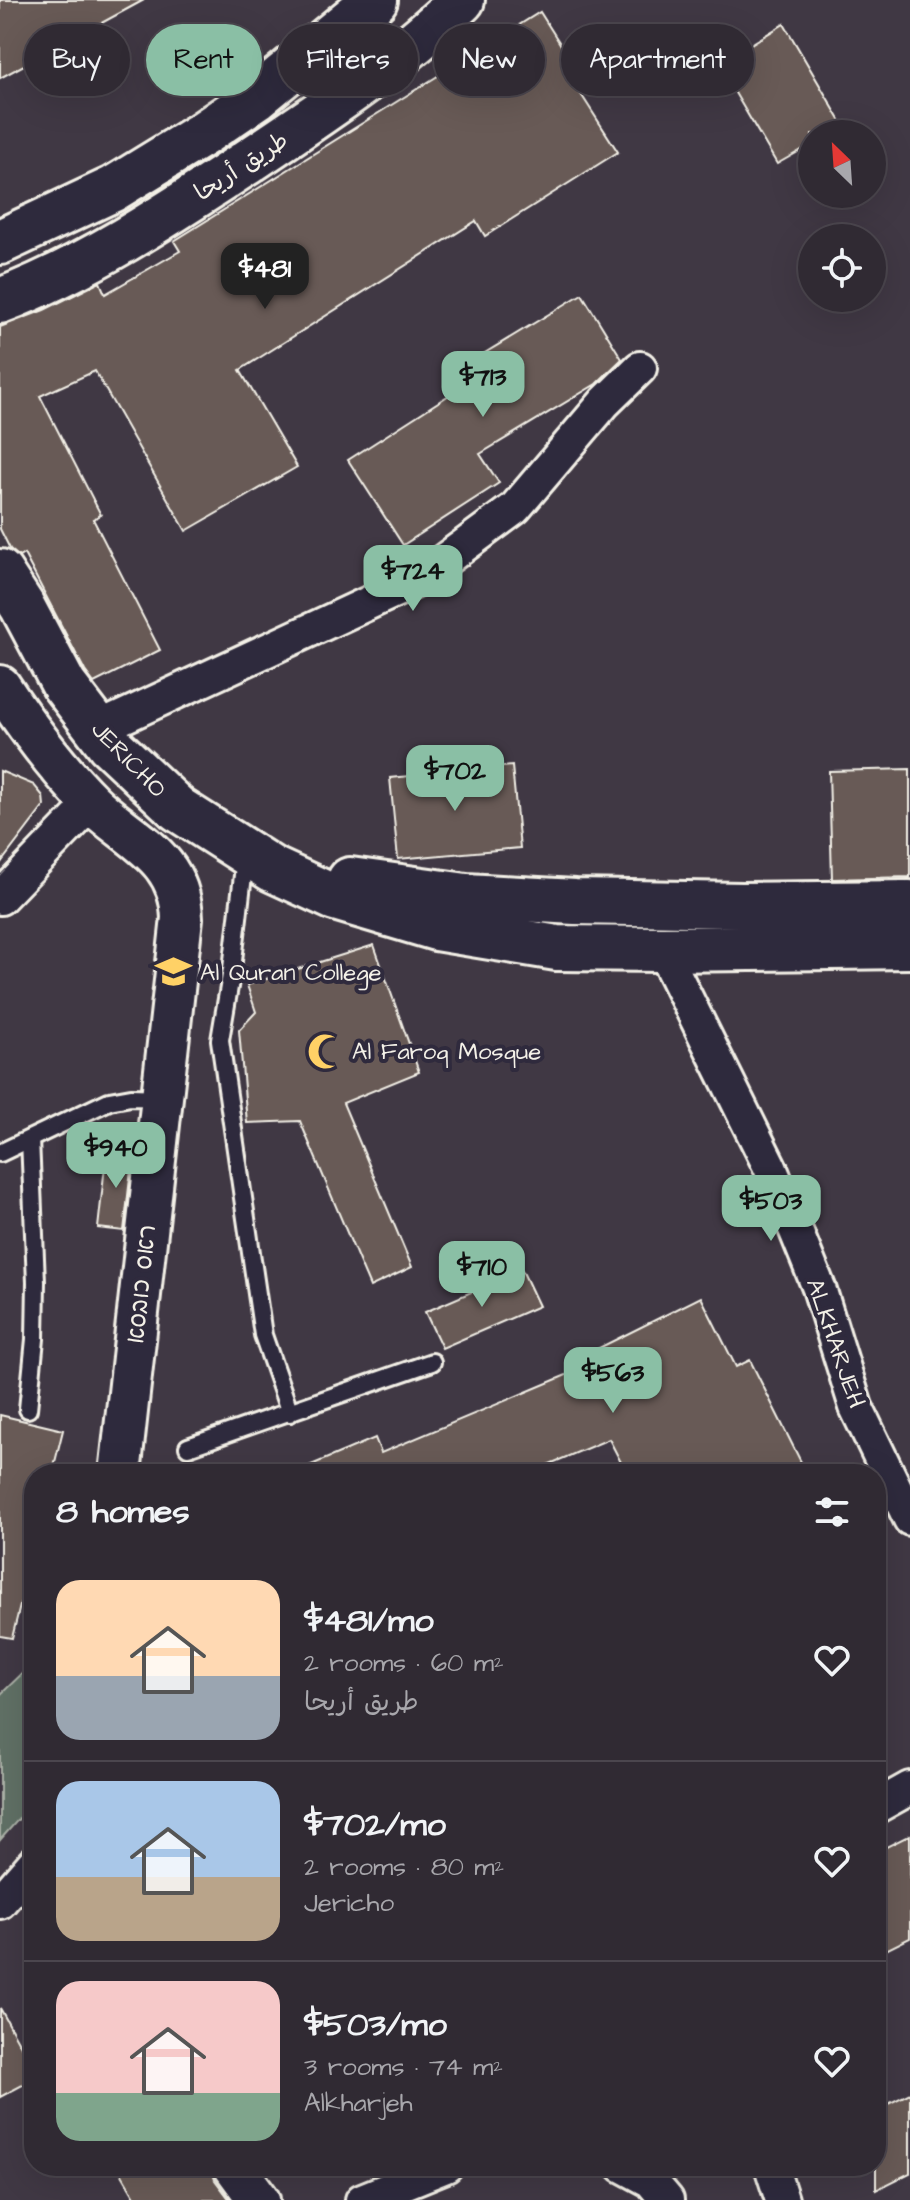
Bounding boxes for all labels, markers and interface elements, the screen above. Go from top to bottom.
chip: Buy [24,24,130,96]
chip: Rent [146,24,262,96]
chip: Filters [278,24,418,96]
chip: New [434,24,545,96]
chip: Apartment [561,24,754,96]
north arrow [798,120,886,208]
map controls [798,120,886,312]
street label: طريق أريحا [188,124,295,210]
button: locate [798,224,886,312]
pin: $481 [218,243,312,311]
text: $481 [239,251,291,287]
pin: $713 [436,351,530,419]
text: $713 [459,359,507,395]
pin: $724 [366,545,460,613]
text: $724 [381,553,445,589]
street label: JERICHO [83,714,174,806]
pin: $702 [408,745,502,813]
text: $702 [424,753,486,789]
school or university icon: Al Quran College [155,953,193,991]
place label: Al Quran College [200,956,382,991]
mosque icon: Al Faroq Mosque [307,1032,345,1070]
place label: Al Faroq Mosque [352,1035,541,1069]
pin: $940 [69,1122,163,1190]
text: $940 [84,1130,148,1166]
pin: $503 [724,1175,818,1243]
text: $503 [740,1183,802,1219]
street label: ראס כובסא [119,1223,165,1345]
pin: $710 [435,1241,529,1309]
text: $710 [457,1249,507,1285]
street label: ALKHARJEH [797,1274,873,1413]
pin: $563 [566,1347,660,1415]
text: $563 [582,1355,644,1391]
text: 8 homes [56,1488,190,1536]
icon: filters [810,1490,854,1534]
text: $481/mo [304,1597,434,1645]
icon: home [120,1612,216,1708]
icon: heart [810,1638,854,1682]
text: 2 rooms · 60 m² [304,1645,504,1681]
text: طريق أريحا [304,1684,419,1720]
text: $702/mo [304,1801,446,1849]
icon: home [120,1813,216,1909]
icon: heart [810,1839,854,1883]
text: 2 rooms · 80 m² [304,1849,504,1885]
text: Jericho [304,1885,394,1921]
text: $503/mo [304,2001,447,2049]
icon: home [120,2013,216,2109]
icon: heart [810,2039,854,2083]
text: 3 rooms · 74 m² [304,2049,503,2085]
text: Alkharjeh [304,2085,413,2121]

